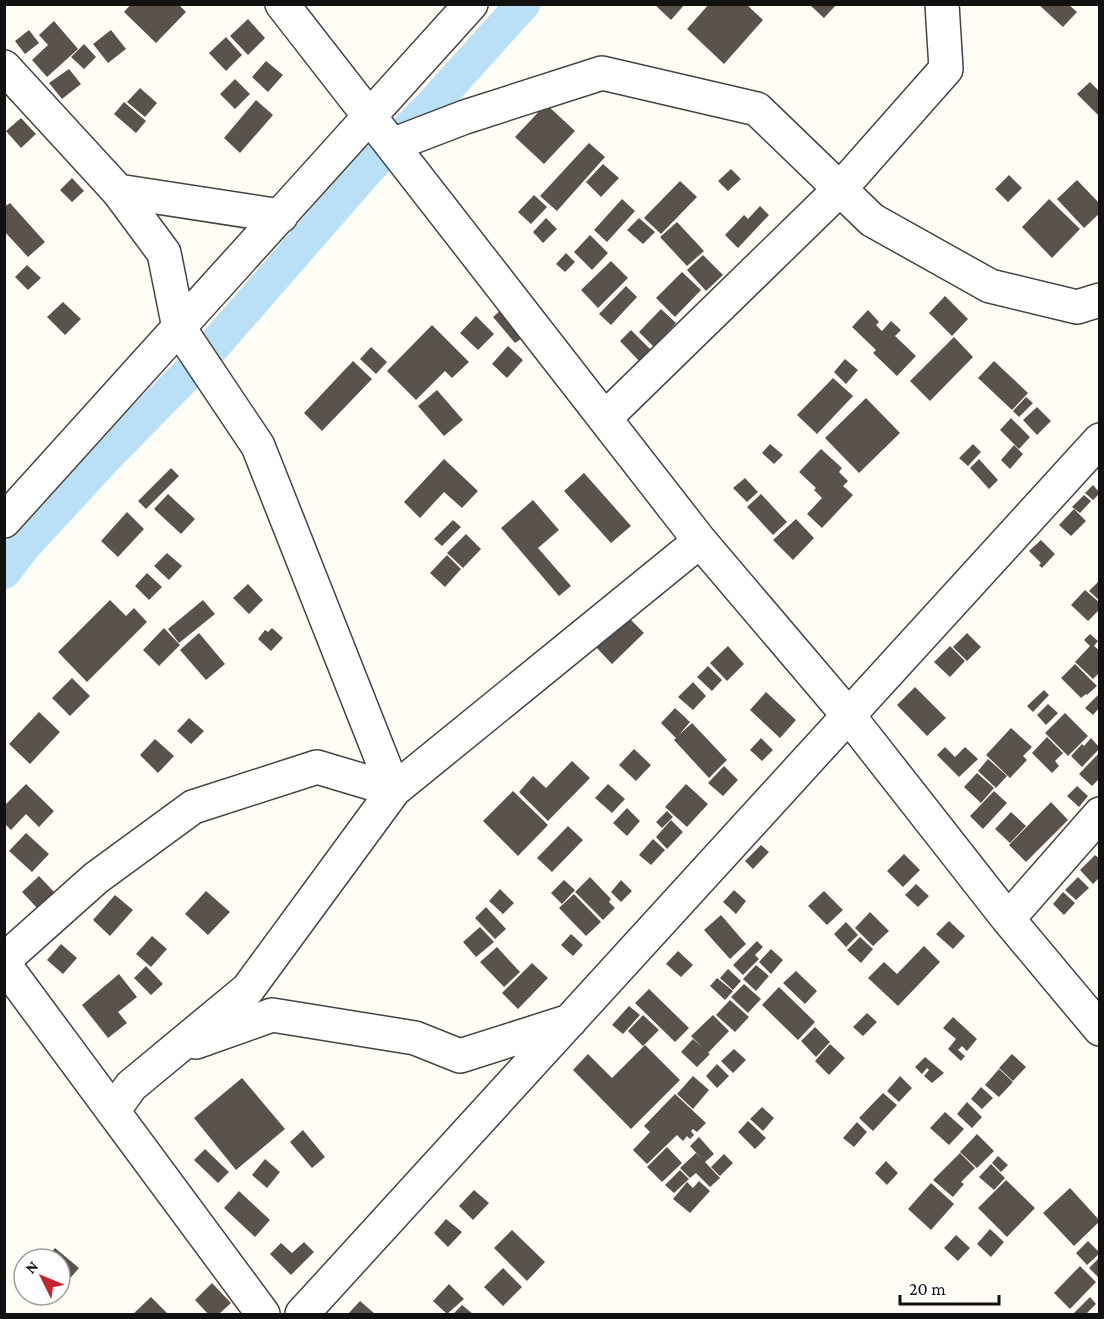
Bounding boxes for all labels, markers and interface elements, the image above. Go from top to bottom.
north arrow [12,1247,72,1307]
text: N [21,1257,41,1277]
scale bar [900,1268,999,1306]
text: 20 m [909,1279,946,1299]

